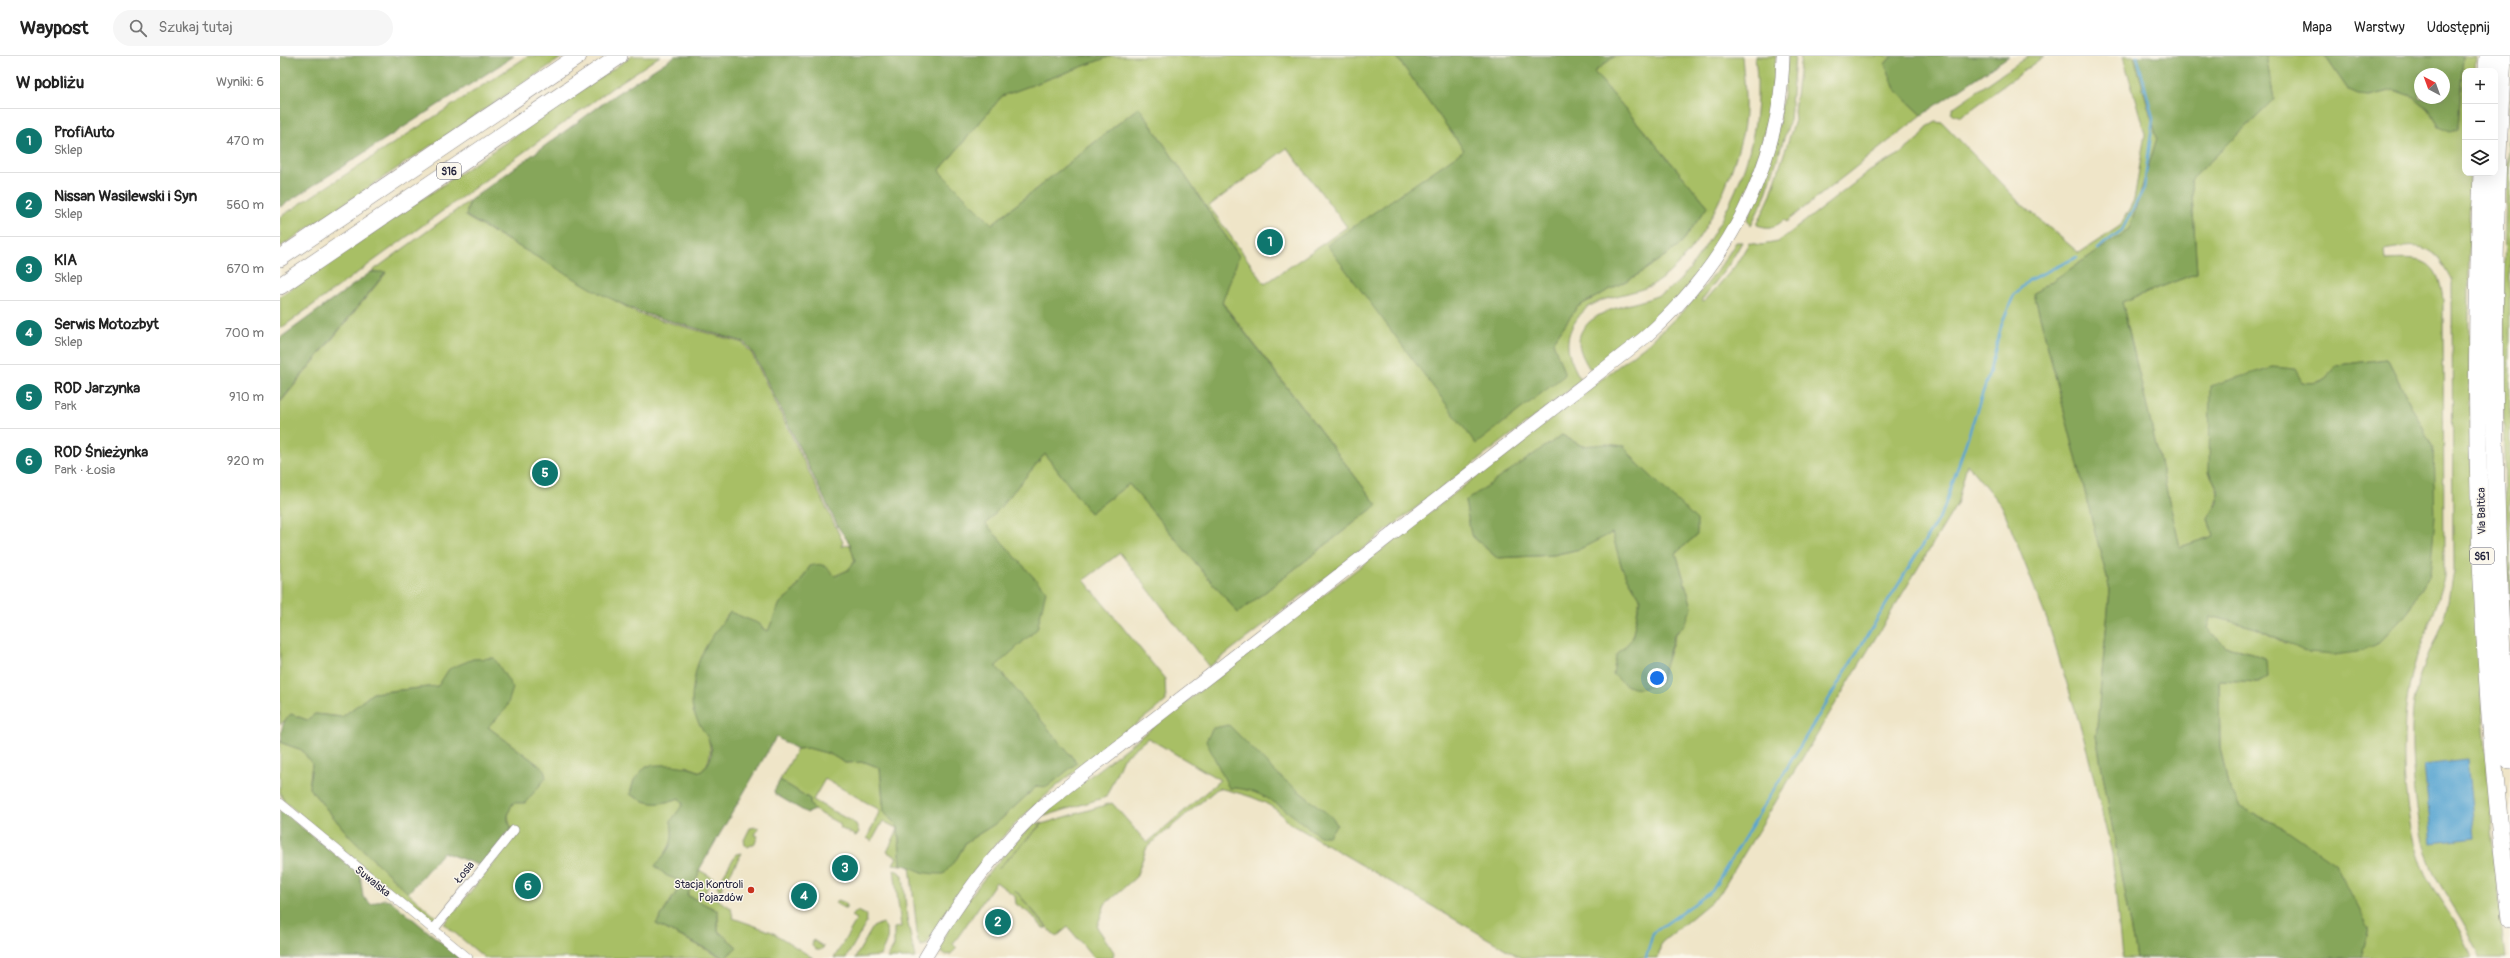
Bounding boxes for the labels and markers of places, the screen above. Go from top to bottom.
pin: 1 [1257,227,1283,257]
pin: 5 [532,458,558,488]
pin: 3 [832,853,858,883]
pin: 6 [515,871,541,901]
place label: Stacja Kontroli Pojazdów [674,878,744,904]
pin: 4 [791,881,817,911]
marker: Stacja Kontroli Pojazdów [746,885,756,895]
pin: 2 [985,907,1011,937]

